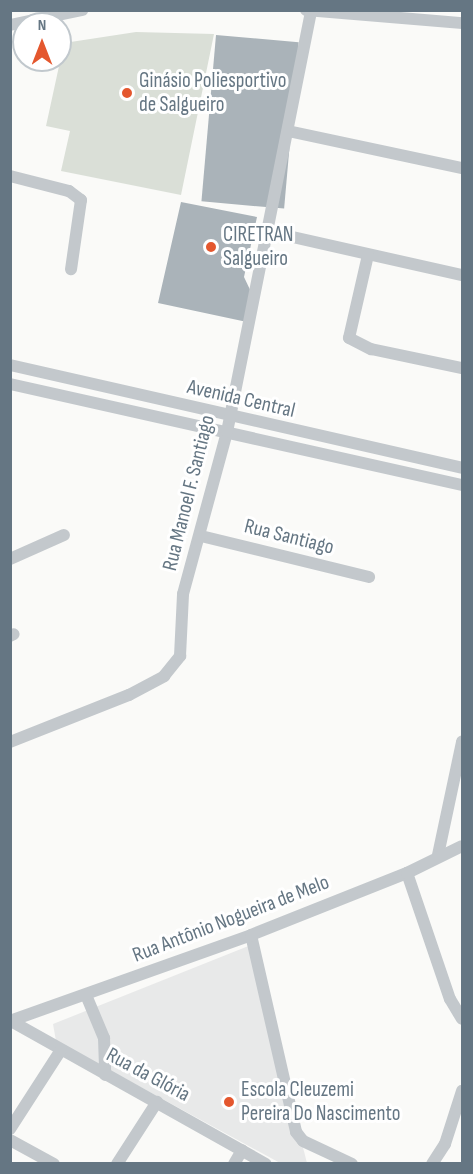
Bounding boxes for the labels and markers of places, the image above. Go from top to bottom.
place label: Ginásio Poliesportivo de Salgueiro [139,68,286,118]
marker: Ginásio Poliesportivo de Salgueiro [120,86,134,100]
place label: CIRETRAN Salgueiro [223,222,294,272]
marker: CIRETRAN Salgueiro [204,240,218,254]
place label: Escola Cleuzemi Pereira Do Nascimento [241,1077,400,1127]
marker: Escola Cleuzemi Pereira Do Nascimento [222,1095,236,1109]

